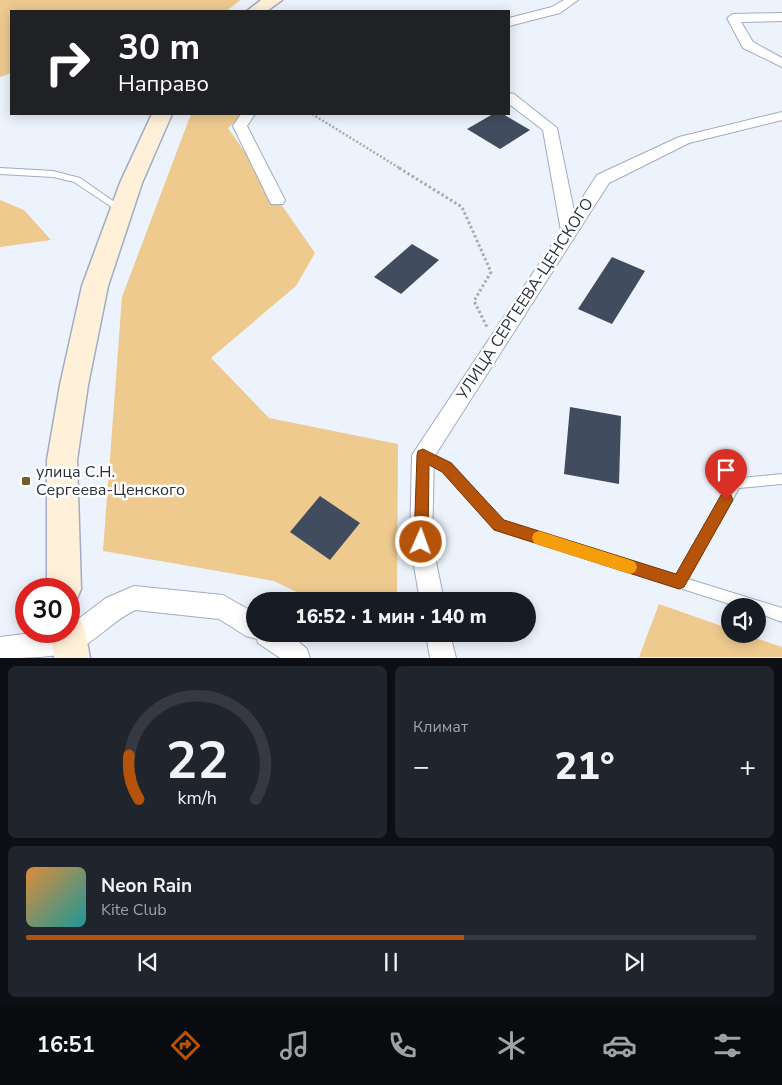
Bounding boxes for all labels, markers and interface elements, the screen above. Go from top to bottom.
text: 30 m [118,24,200,71]
icon: right [35,30,100,95]
text: Направо [118,69,209,99]
street label: УЛИЦА СЕРГЕЕВА-ЦЕНСКОГО [451,194,599,405]
pin [705,449,747,500]
icon: arrive [712,456,740,484]
place label: улица С.Н. Сергеева-Ценского [36,461,185,501]
marker: улица С.Н. Сергеева-Ценского [20,475,32,487]
position arrow [394,515,446,567]
speed limit sign: 30 [15,578,80,643]
map controls [721,598,766,643]
button: sound [721,598,766,643]
text: 16:52 · 1 мин · 140 m [295,604,487,630]
text: Климат [413,716,468,738]
text: 22 [166,725,229,796]
text: 21° [554,741,615,792]
text: − [413,748,430,786]
text: + [739,748,756,786]
text: km/h [178,786,217,810]
text: Neon Rain [101,873,192,899]
text: Kite Club [101,899,167,921]
icon: previous [134,948,162,976]
icon: pause [377,948,405,976]
icon: next [620,948,648,976]
icon: directions [168,1028,203,1063]
icon: music [277,1028,312,1063]
icon: phone [385,1028,420,1063]
icon: climate [494,1028,529,1063]
icon: car [602,1028,637,1063]
icon: filters [710,1028,745,1063]
text: 16:51 [37,1030,95,1060]

